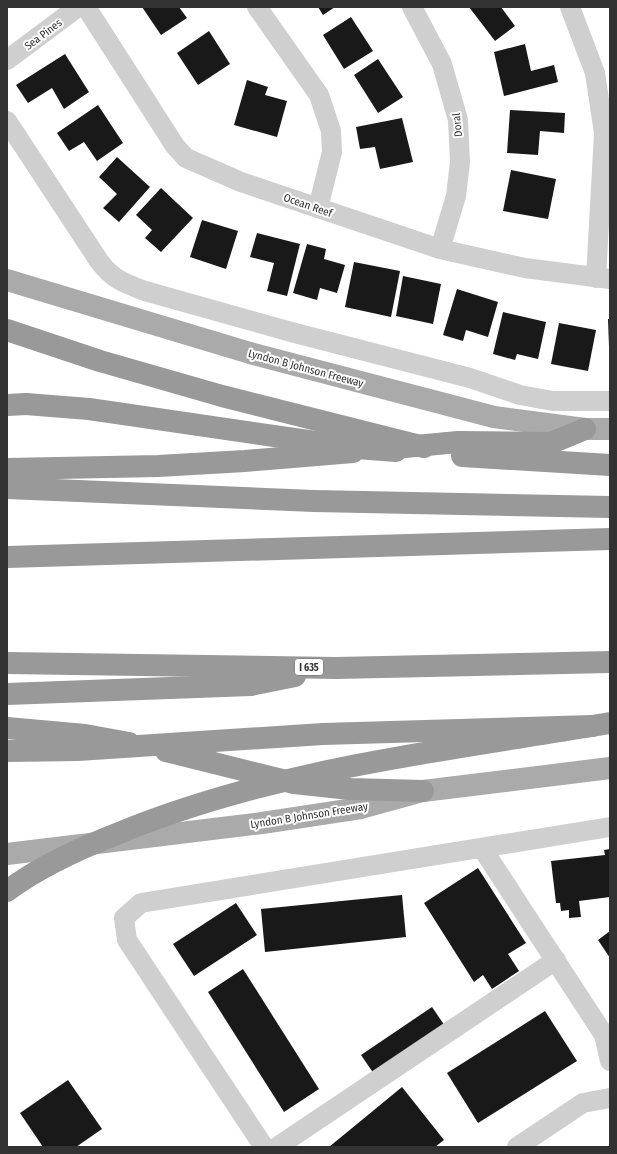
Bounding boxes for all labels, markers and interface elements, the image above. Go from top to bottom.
street label: Sea Pines [22,16,65,53]
street label: Doral [450,112,465,137]
street label: Ocean Reef [282,191,334,220]
street label: Lyndon B Johnson Freeway [247,347,365,390]
road number: I 635 [295,659,323,675]
street label: Lyndon B Johnson Freeway [249,800,369,831]

